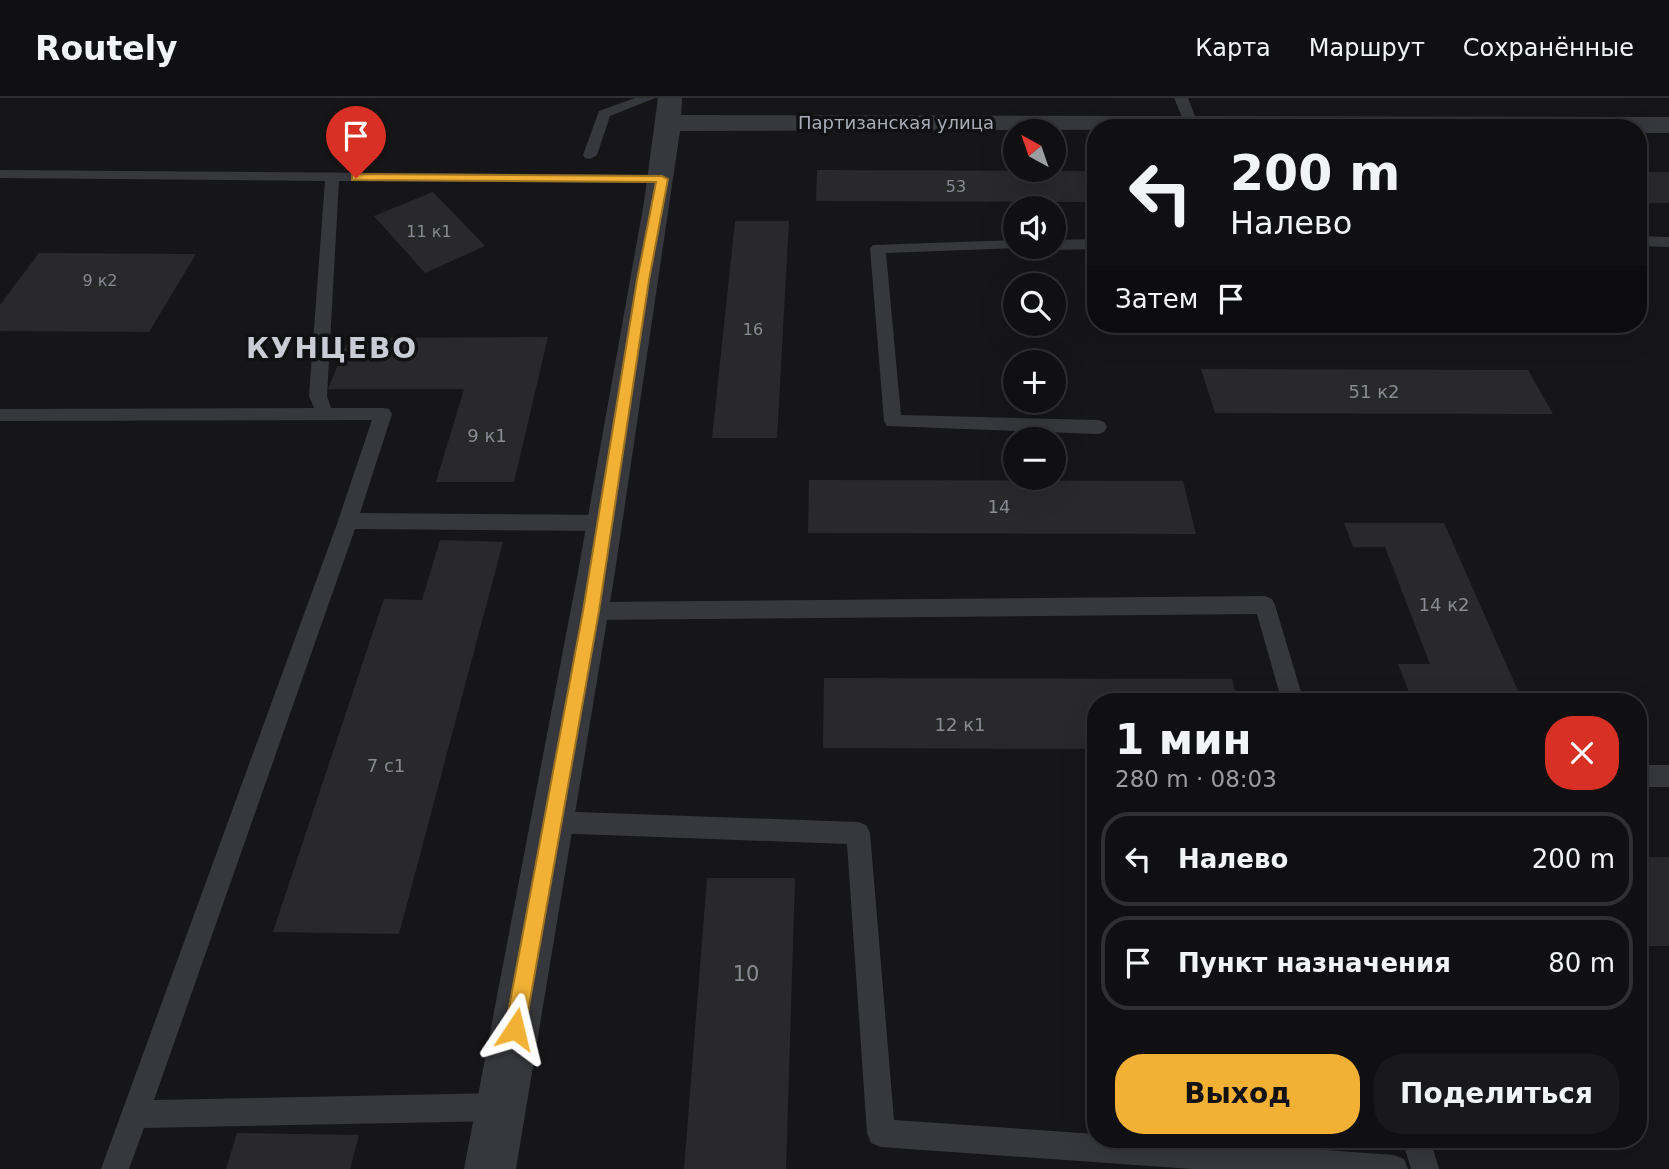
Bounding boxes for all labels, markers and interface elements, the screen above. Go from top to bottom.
text: Routely [35,29,178,68]
text: Карта [1195,34,1271,62]
text: Маршрут [1309,34,1425,62]
text: Сохранённые [1463,34,1634,62]
pin [326,106,386,178]
street label: Партизанская улица [798,112,994,133]
icon: arrive [337,117,375,155]
north arrow [1003,119,1066,182]
map controls [1003,119,1066,490]
text: 200 m [1230,145,1400,202]
icon: left [1115,147,1206,238]
house number: 53 [946,177,966,196]
button: sound [1003,196,1066,259]
text: Налево [1230,204,1352,242]
house number: 11 к1 [406,222,452,241]
house number: 9 к2 [82,271,118,290]
button: search [1003,273,1066,336]
icon: arrive [1212,280,1250,318]
text: Затем [1115,284,1198,314]
house number: 16 [743,320,763,339]
district label: КУНЦЕВО [246,332,418,365]
button: + [1003,350,1066,413]
house number: 51 к2 [1349,381,1399,402]
house number: 9 к1 [467,425,507,446]
button: − [1003,427,1066,490]
house number: 14 [988,496,1010,517]
house number: 14 к2 [1419,594,1469,615]
house number: 12 к1 [935,714,985,735]
text: 1 мин [1115,715,1252,764]
button: close [1545,716,1619,790]
house number: 7 с1 [367,755,405,776]
text: 280 m · 08:03 [1115,766,1277,792]
icon: left [1119,840,1157,878]
text: Налево [1178,844,1288,874]
text: 200 m [1532,844,1615,874]
icon: arrive [1119,944,1157,982]
text: Пункт назначения [1178,948,1451,978]
text: 80 m [1548,948,1615,978]
house number: 10 [733,962,759,986]
position arrow [478,992,552,1066]
button: Выход [1115,1054,1360,1134]
button: Поделиться [1374,1054,1619,1134]

